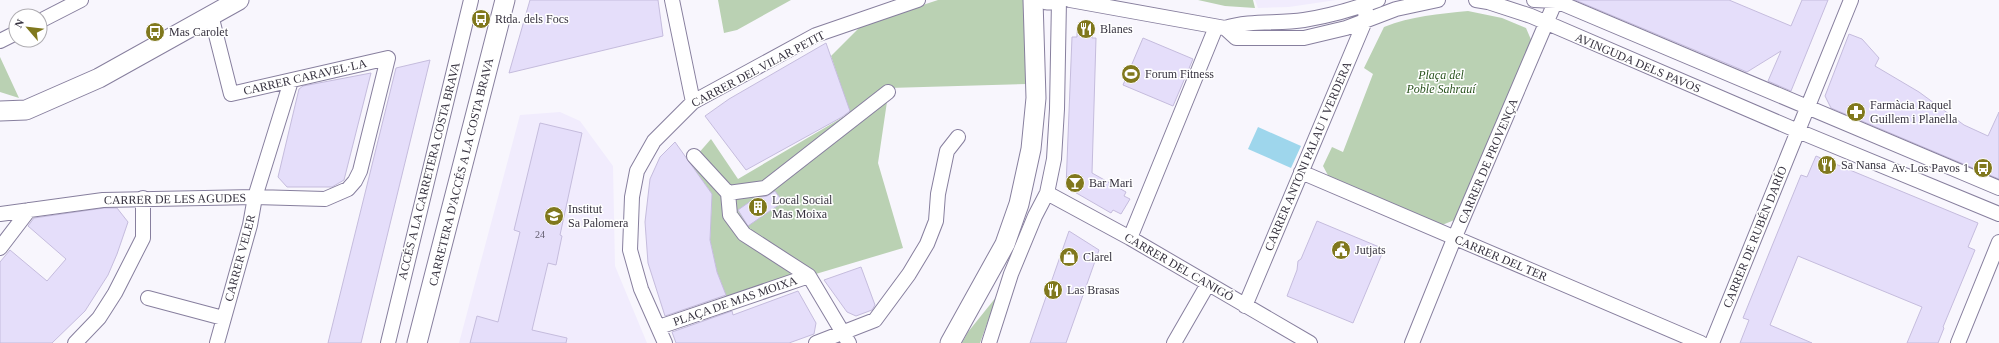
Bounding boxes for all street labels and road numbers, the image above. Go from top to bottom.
street label: CARRER DEL VILAR PETIT [689,28,828,110]
street label: AVINGUDA DELS PAVOS [1573,30,1703,96]
street label: CARRER CARAVEL·LA [242,56,368,98]
street label: CARRETERA D'ACCÉS A LA COSTA BRAVA [426,56,496,287]
street label: CARRER ANTONI PALAU I VERDERA [1262,59,1355,253]
street label: ACCÉS A LA CARRETERA COSTA BRAVA [395,60,463,281]
street label: CARRER DE PROVENÇA [1455,96,1521,226]
street label: CARRER DE RUBÉN DARÍO [1720,164,1790,310]
street label: CARRER DE LES AGUDES [104,191,246,207]
street label: CARRER VELER [222,213,258,303]
street label: CARRER DEL CANIGÓ [1122,230,1236,304]
street label: CARRER DEL TER [1453,232,1549,284]
street label: PLAÇA DE MAS MOIXA [671,273,799,329]

